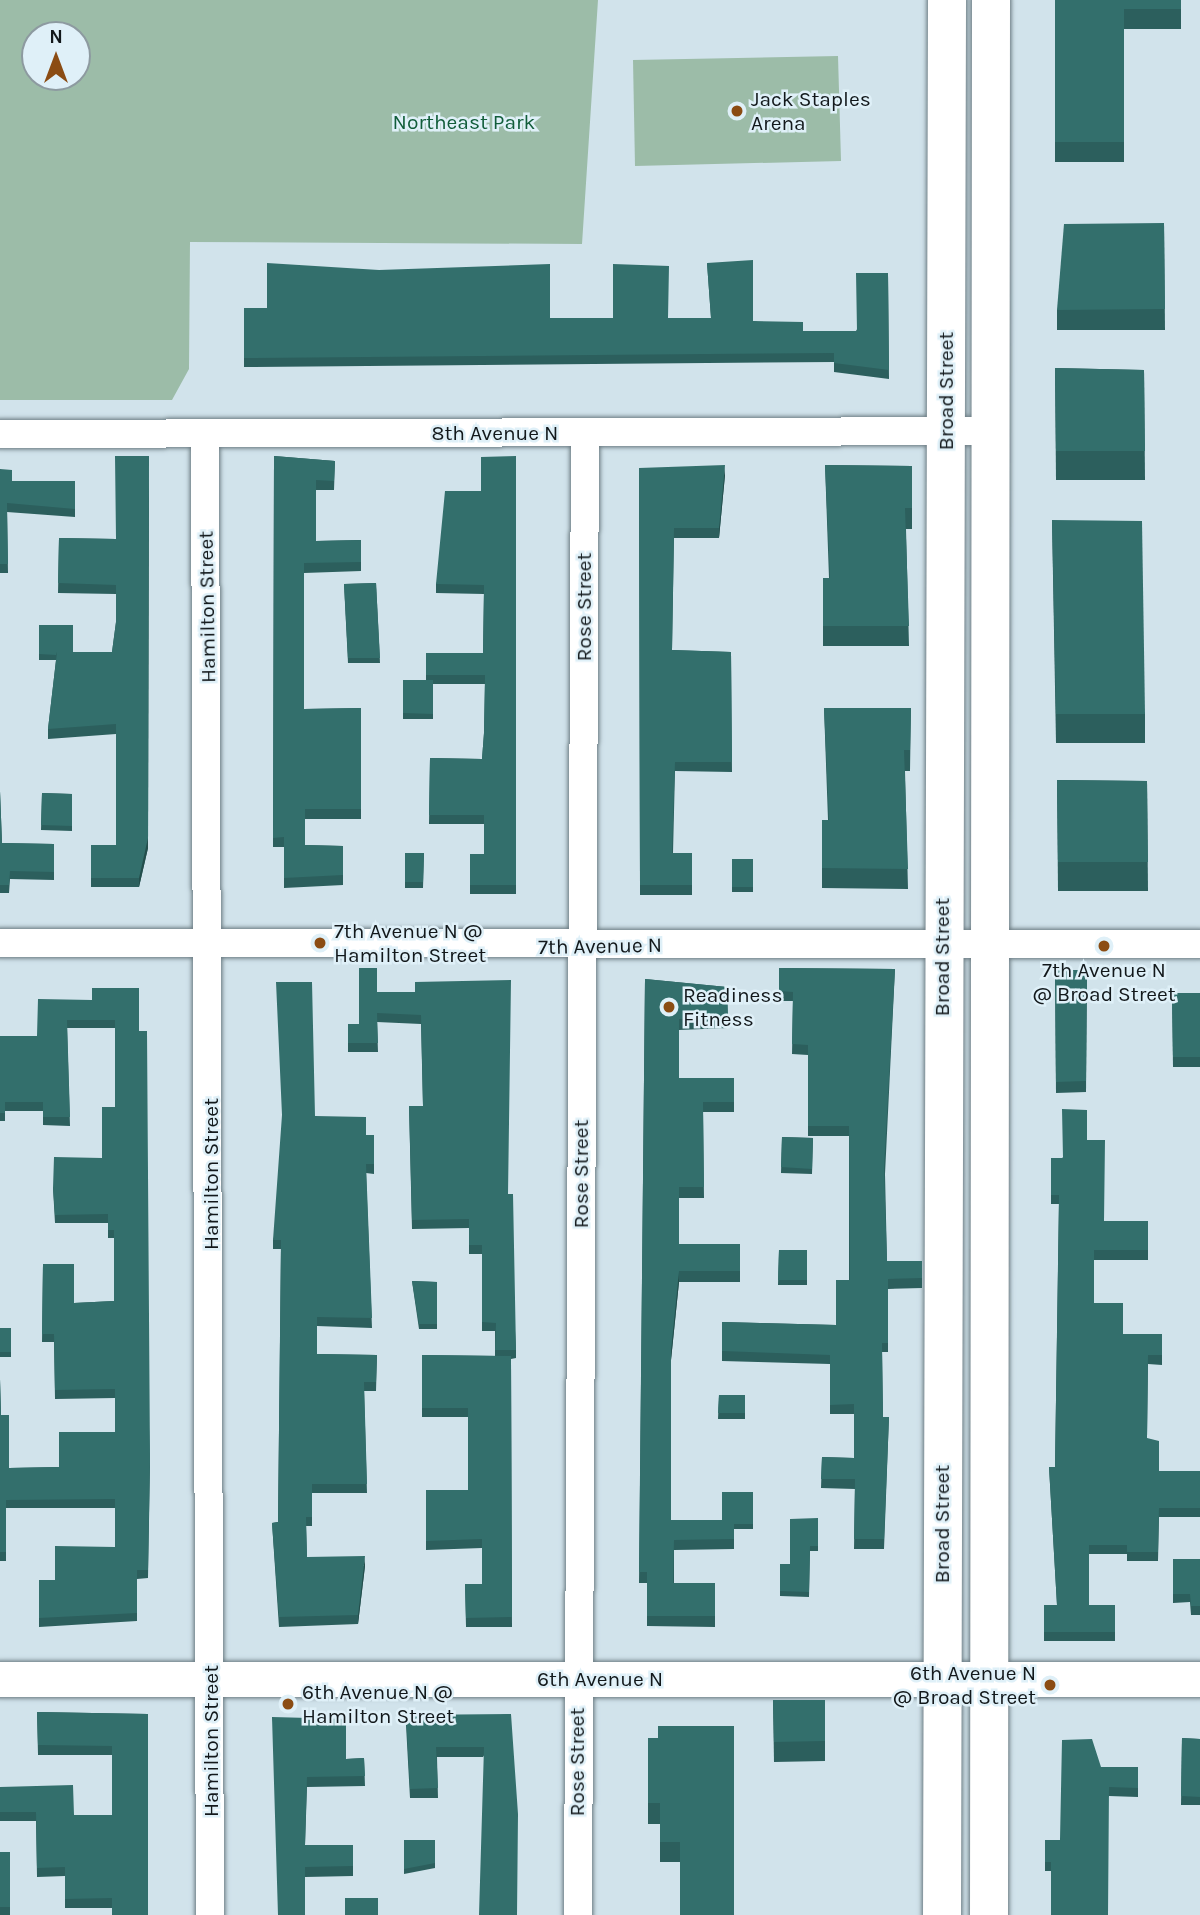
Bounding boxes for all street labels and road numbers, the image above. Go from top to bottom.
street label: Broad Street [933,332,959,450]
street label: 8th Avenue N [432,420,558,446]
street label: Hamilton Street [193,531,221,683]
street label: Rose Street [571,553,597,661]
street label: Broad Street [929,898,955,1016]
street label: 7th Avenue N [538,932,662,960]
street label: Hamilton Street [198,1098,224,1250]
street label: Rose Street [568,1120,594,1228]
street label: Broad Street [929,1465,955,1583]
street label: Hamilton Street [198,1665,224,1817]
street label: 6th Avenue N [537,1666,663,1692]
street label: Rose Street [564,1708,590,1816]

